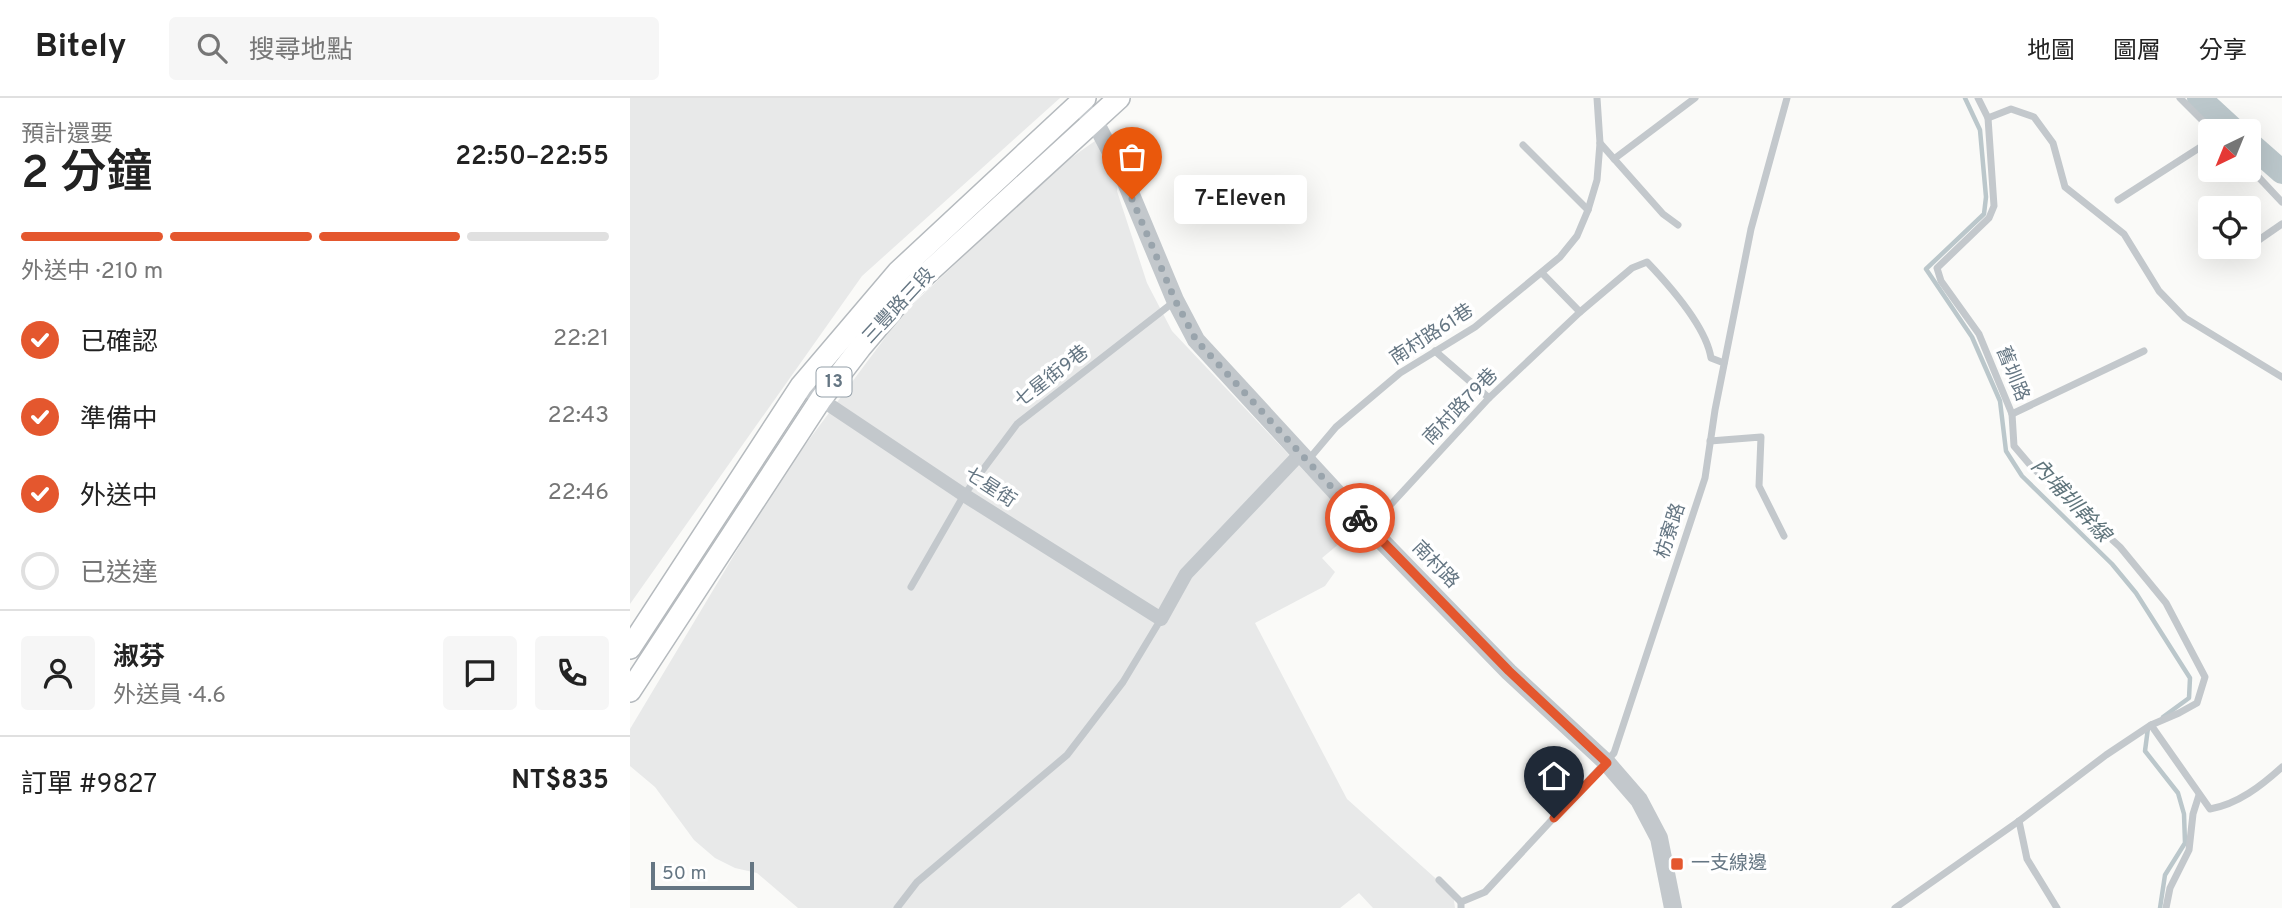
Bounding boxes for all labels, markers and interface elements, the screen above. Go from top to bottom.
search box [169,17,659,80]
text: Bitely [35,27,127,69]
icon: search [193,29,231,67]
text: 搜尋地點 [249,35,353,68]
text: 地圖 [2027,37,2075,67]
text: 圖層 [2113,37,2161,67]
text: 分享 [2199,37,2247,67]
north arrow [2198,119,2261,182]
map controls [2198,119,2261,259]
text: 預計還要 [21,121,113,150]
pin [1102,127,1162,199]
icon: bag [1113,138,1151,176]
text: 22:50–22:55 [455,141,609,174]
text: 2 分鐘 [21,146,152,205]
callout: 7-Eleven [1174,174,1307,224]
text: 7-Eleven [1195,185,1286,214]
button: locate [2198,196,2261,259]
text: 外送中 · 210 m [21,258,163,287]
street label: 三豐路三段 [858,263,940,349]
street label: 南村路61巷 [1386,299,1478,371]
icon: check [21,321,59,359]
text: 22:21 [553,325,609,354]
text: 已確認 [80,327,158,360]
street label: 七星街9巷 [1010,341,1094,413]
street label: 舊圳路 [1990,343,2034,405]
street label: 南村路79巷 [1419,364,1503,450]
road number: 13 [816,368,852,396]
icon: check [21,398,59,436]
text: 22:43 [548,402,609,431]
text: 準備中 [80,404,158,437]
water label: 內埔圳幹線 [2024,453,2117,550]
street label: 七星街 [960,462,1020,514]
icon: check [21,475,59,513]
text: 22:46 [548,479,609,508]
text: 外送中 [80,481,158,514]
courier [1325,483,1395,553]
icon: bike [1341,499,1379,537]
street label: 枋寮路 [1651,500,1691,562]
street label: 南村路 [1407,536,1463,594]
text: 已送達 [80,558,158,591]
button: person [21,636,95,710]
button: chat [443,636,517,710]
button: phone [535,636,609,710]
text: 淑芬 [113,642,165,675]
text: 外送員 · 4.6 [113,682,226,711]
pin [1524,746,1584,818]
icon: home [1535,757,1573,795]
text: NT$835 [511,765,609,798]
text: 訂單 #9827 [21,769,157,802]
place label: 一支線邊 [1691,852,1767,876]
marker: 一支線邊 [1669,856,1685,872]
scale bar [651,859,754,891]
text: 50 m [662,862,707,886]

